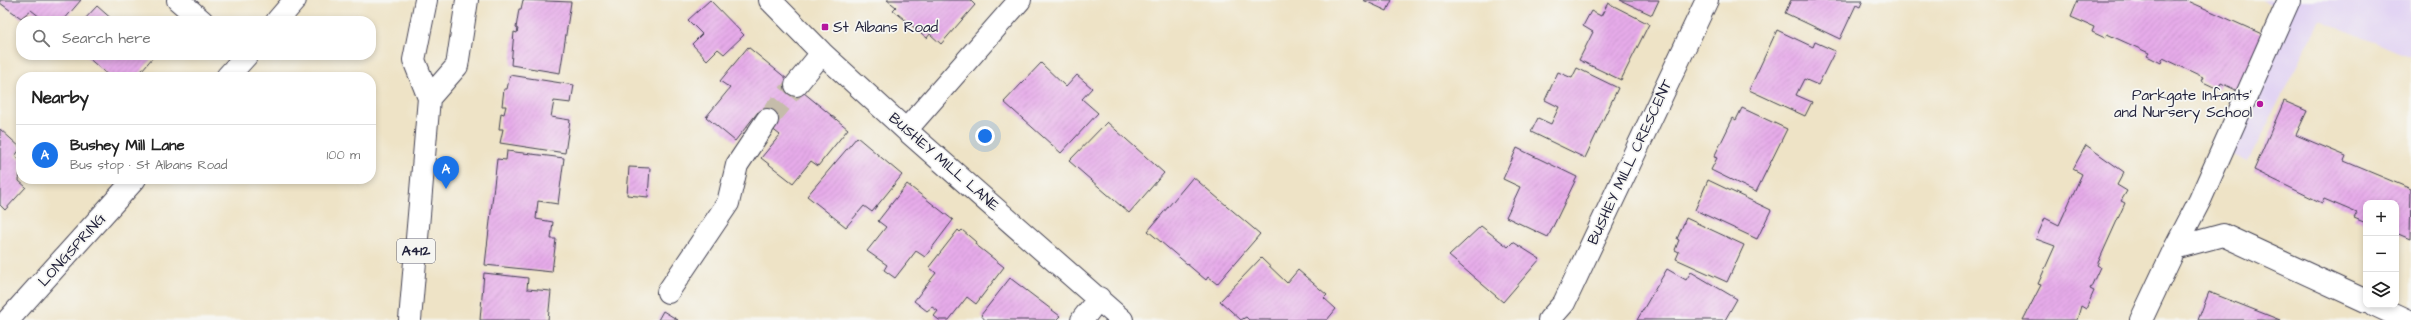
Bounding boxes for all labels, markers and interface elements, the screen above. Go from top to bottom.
search box [16,16,376,60]
place label: St Albans Road [833,17,939,38]
marker: St Albans Road [820,22,830,32]
icon: search [30,27,52,49]
text: Search here [62,28,151,49]
street label: BUSHEY MILL CRESCENT [1582,75,1678,248]
place label: Parkgate Infants' and Nursery School [2114,85,2252,124]
text: Nearby [32,86,89,110]
marker: Parkgate Infants' and Nursery School [2255,99,2265,109]
street label: BUSHEY MILL LANE [884,108,1004,216]
your location [975,126,995,146]
text: Bushey Mill Lane [70,135,185,156]
text: A [41,146,49,164]
text: 100 m [327,146,360,164]
text: Bus stop · St Albans Road [70,156,227,174]
pin: A [433,156,459,189]
map controls [2363,200,2399,308]
button: + [2363,200,2399,236]
street label: LONGSPRING [33,208,111,291]
button: − [2363,236,2399,272]
road number: A412 [397,239,435,263]
button: layers [2363,272,2399,308]

